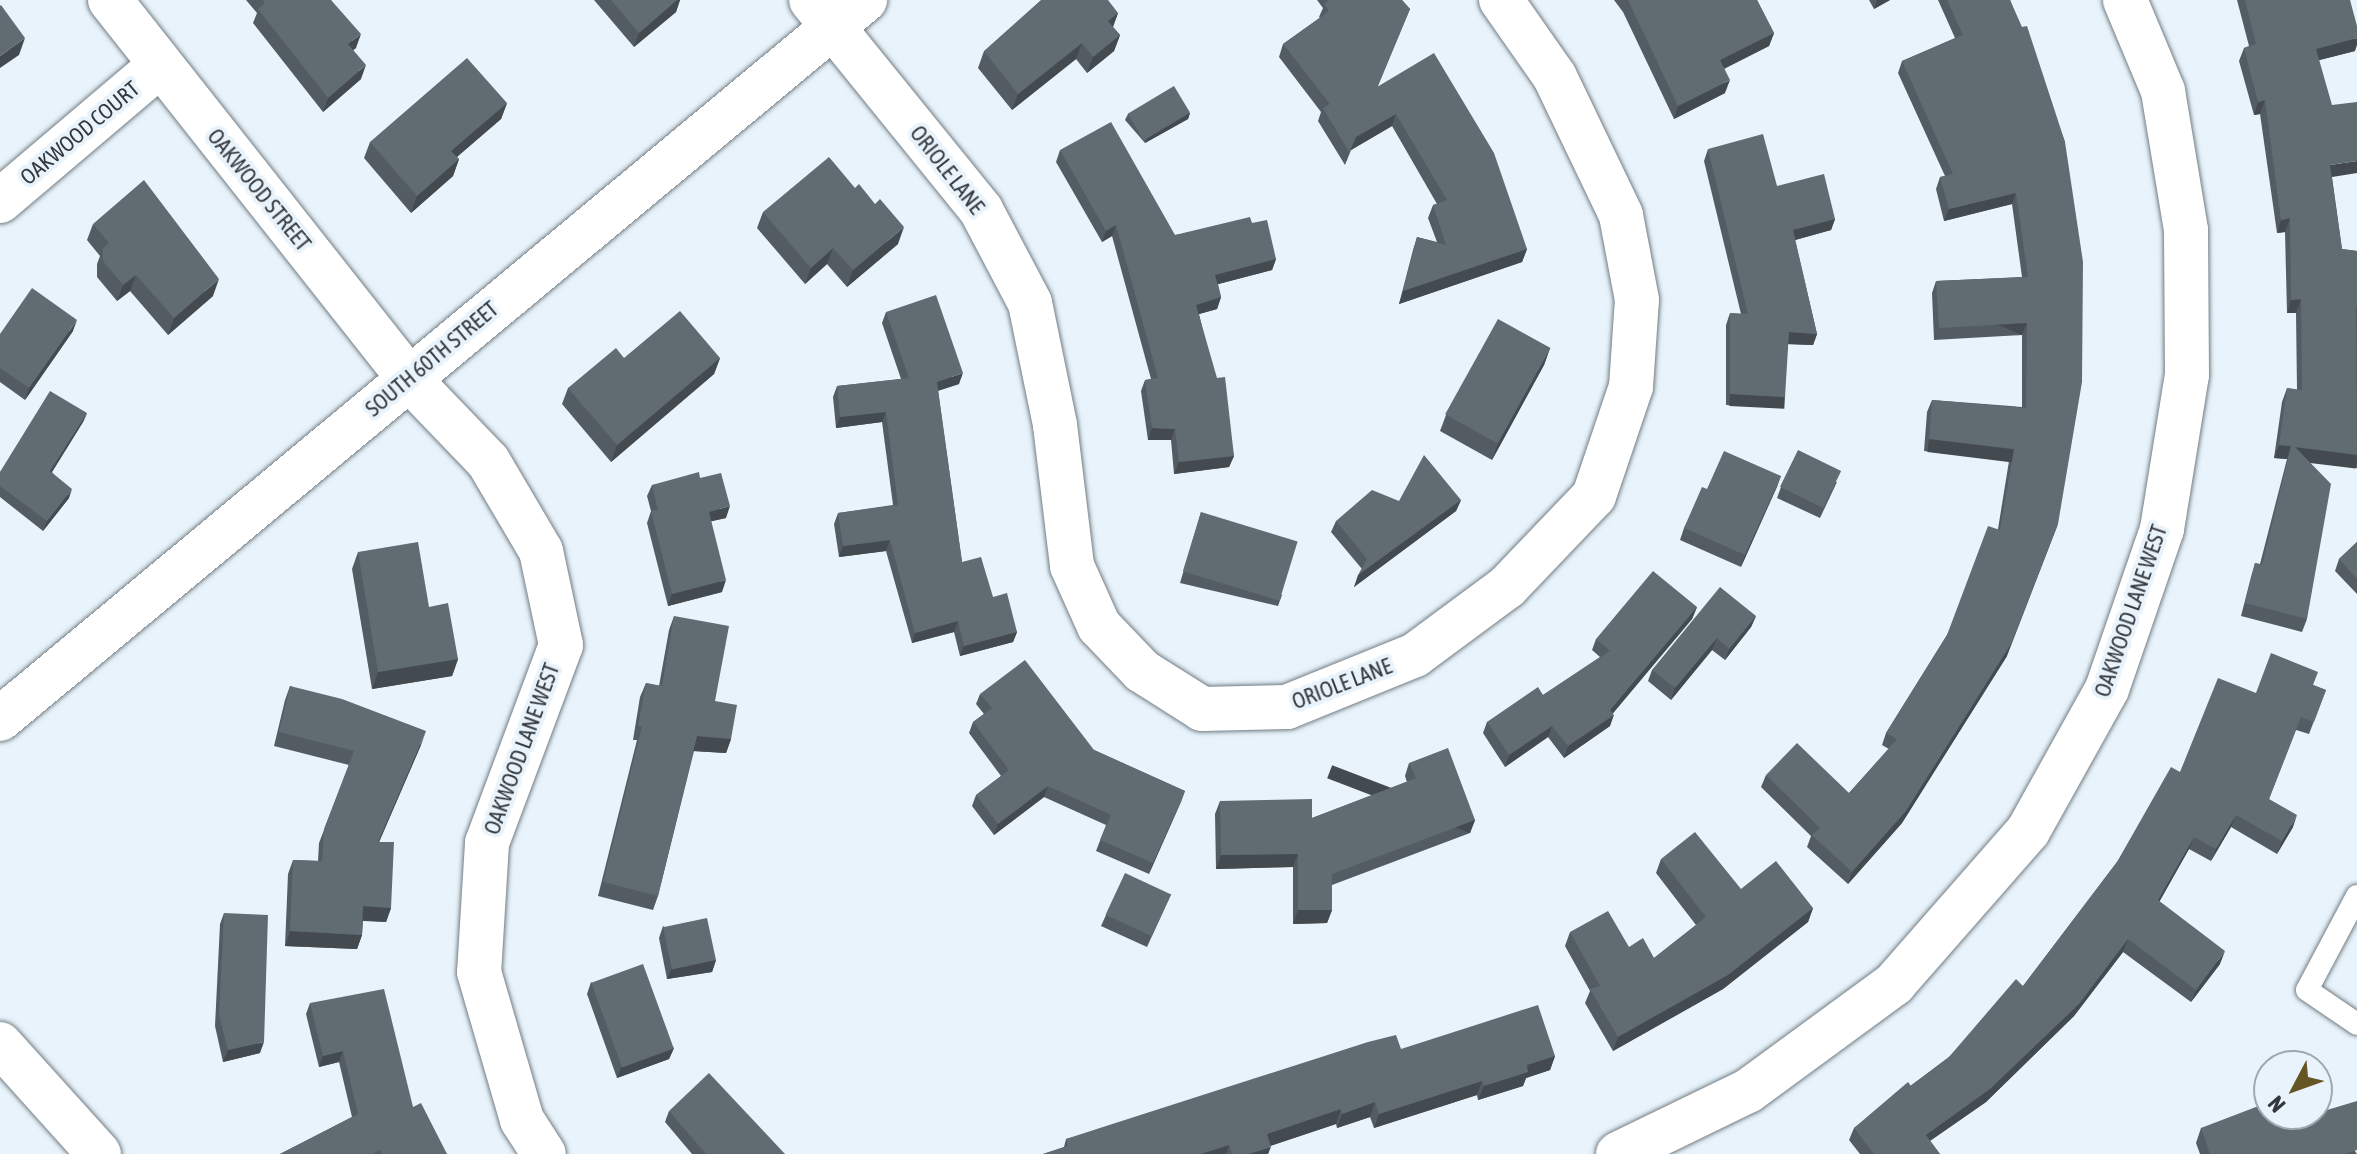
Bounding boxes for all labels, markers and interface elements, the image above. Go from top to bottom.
street label: OAKWOOD COURT [15,76,145,190]
street label: ORIOLE LANE [904,121,990,219]
street label: OAKWOOD STREET [202,124,316,256]
street label: SOUTH 60TH STREET [360,296,504,422]
street label: OAKWOOD LANE WEST [2089,522,2173,700]
street label: ORIOLE LANE [1288,653,1396,715]
street label: OAKWOOD LANE WEST [479,660,565,838]
north arrow [2253,1050,2333,1130]
text: N [2262,1091,2290,1118]

